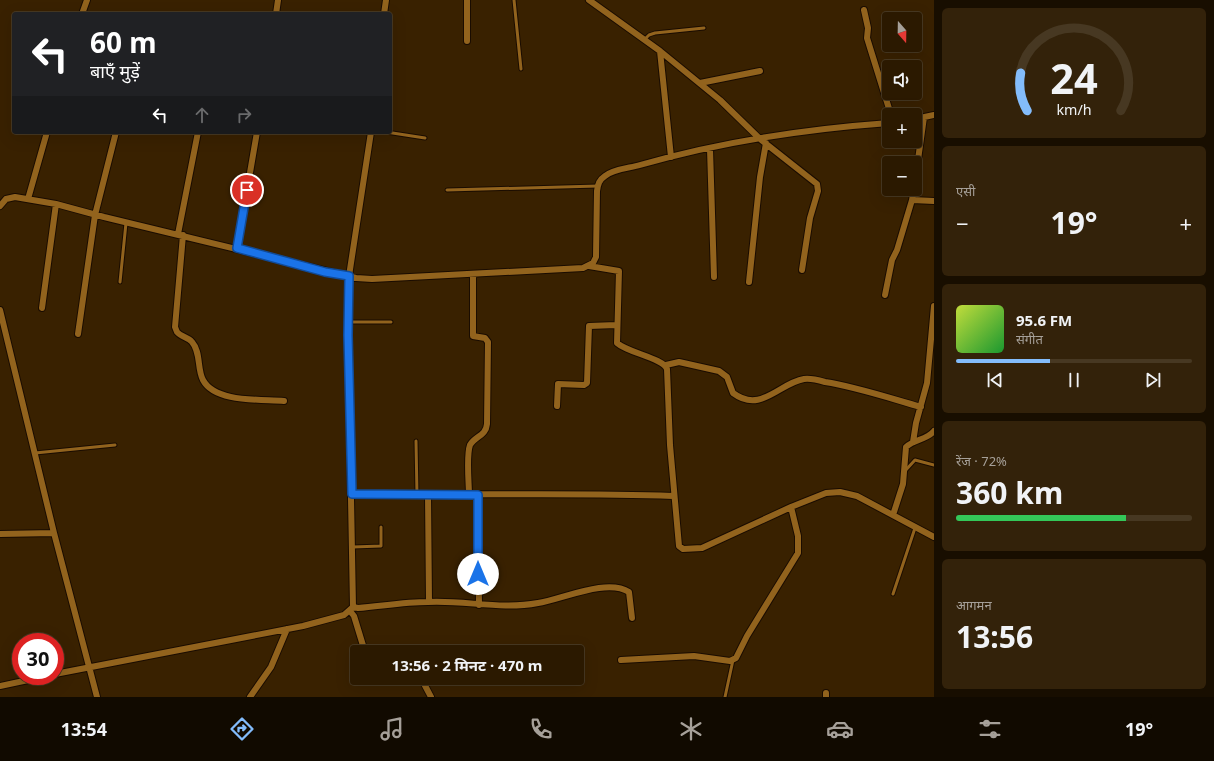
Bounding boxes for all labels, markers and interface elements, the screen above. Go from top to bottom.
north arrow [882,12,922,52]
map controls [882,12,922,196]
text: 60 m [90,23,157,61]
icon: left [24,28,76,80]
text: 24 [1050,50,1098,106]
text: बाएँ मुड़ें [90,59,140,83]
button: sound [882,60,922,100]
text: km/h [1056,99,1092,118]
icon: left [149,104,171,126]
icon: ahead [191,104,213,126]
icon: right [233,104,255,126]
button: + [882,108,922,148]
button: − [882,156,922,196]
pin [230,173,264,207]
icon: arrive [236,179,258,201]
text: एसी [956,182,975,200]
text: 19° [1050,202,1098,243]
text: − [956,208,969,238]
text: + [1179,208,1192,238]
text: 95.6 FM [1016,310,1072,330]
text: संगीत [1016,330,1043,348]
icon: previous [984,369,1006,391]
icon: pause [1063,369,1085,391]
icon: next [1142,369,1164,391]
text: रेंज · 72% [956,452,1007,470]
text: 360 km [956,472,1063,513]
position arrow [457,553,499,595]
text: आगमन [956,596,992,614]
text: 13:56 [956,616,1033,657]
speed limit sign: 30 [12,633,64,685]
text: 13:56 · 2 मिनट · 470 m [392,655,542,675]
icon: directions [228,715,256,743]
icon: music [378,715,406,743]
icon: phone [527,715,555,743]
icon: climate [677,715,705,743]
icon: car [826,715,854,743]
icon: filters [976,715,1004,743]
text: 13:54 [61,717,107,741]
text: 19° [1125,717,1153,741]

